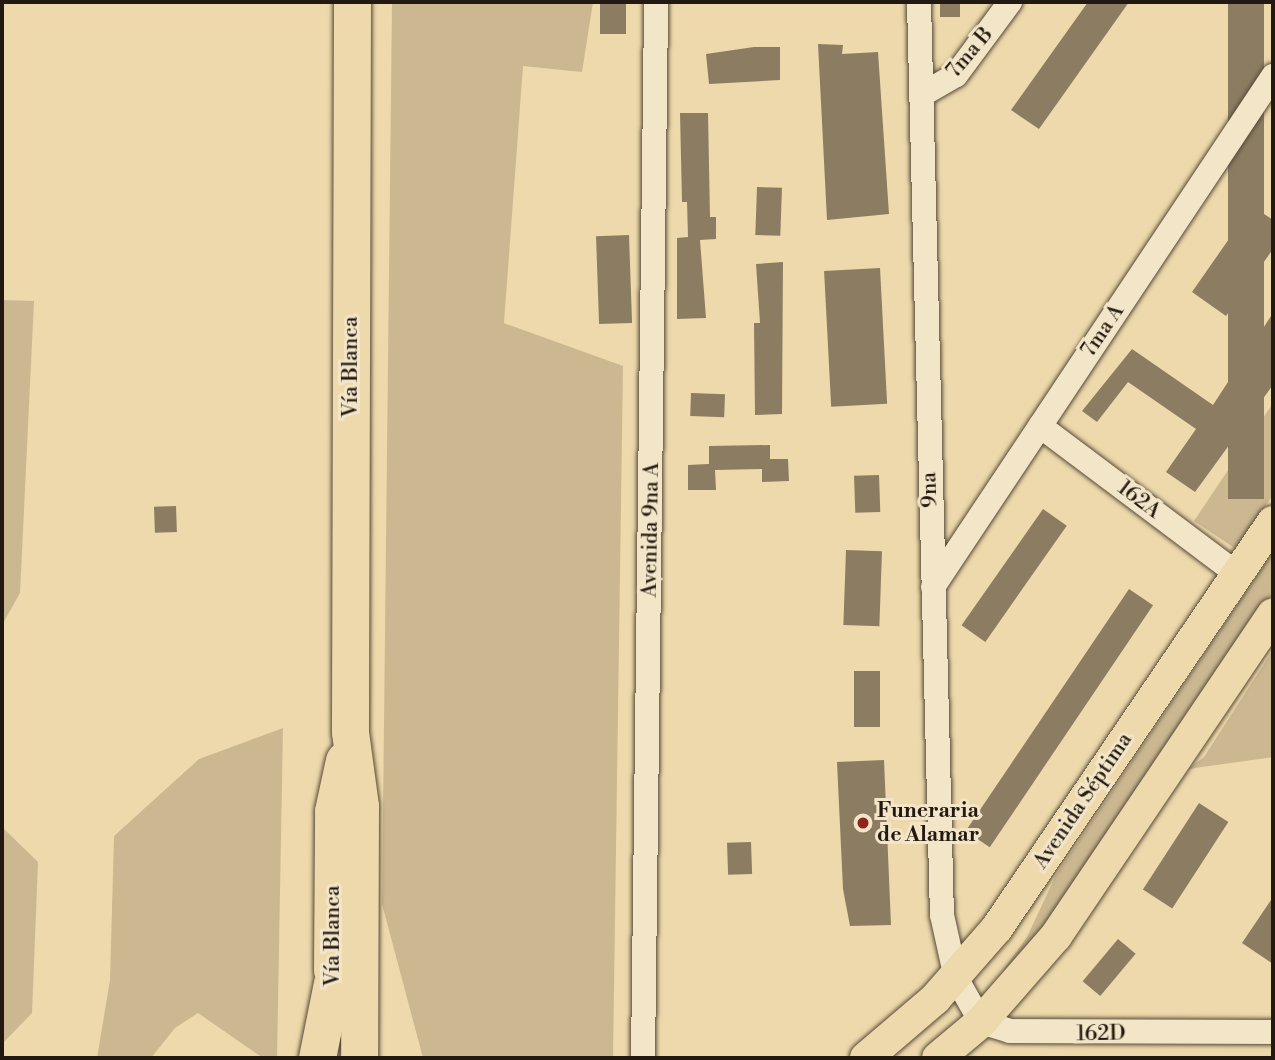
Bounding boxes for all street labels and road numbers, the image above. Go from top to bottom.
street label: 7ma B [941,22,999,84]
street label: 7ma A [1076,300,1130,362]
street label: Vía Blanca [338,316,364,418]
street label: Avenida 9na A [637,462,665,598]
street label: 9na [917,472,943,508]
street label: 162A [1112,476,1166,524]
street label: Avenida Séptima [1028,728,1138,874]
street label: Vía Blanca [320,885,346,987]
street label: 162D [1076,1021,1126,1047]

